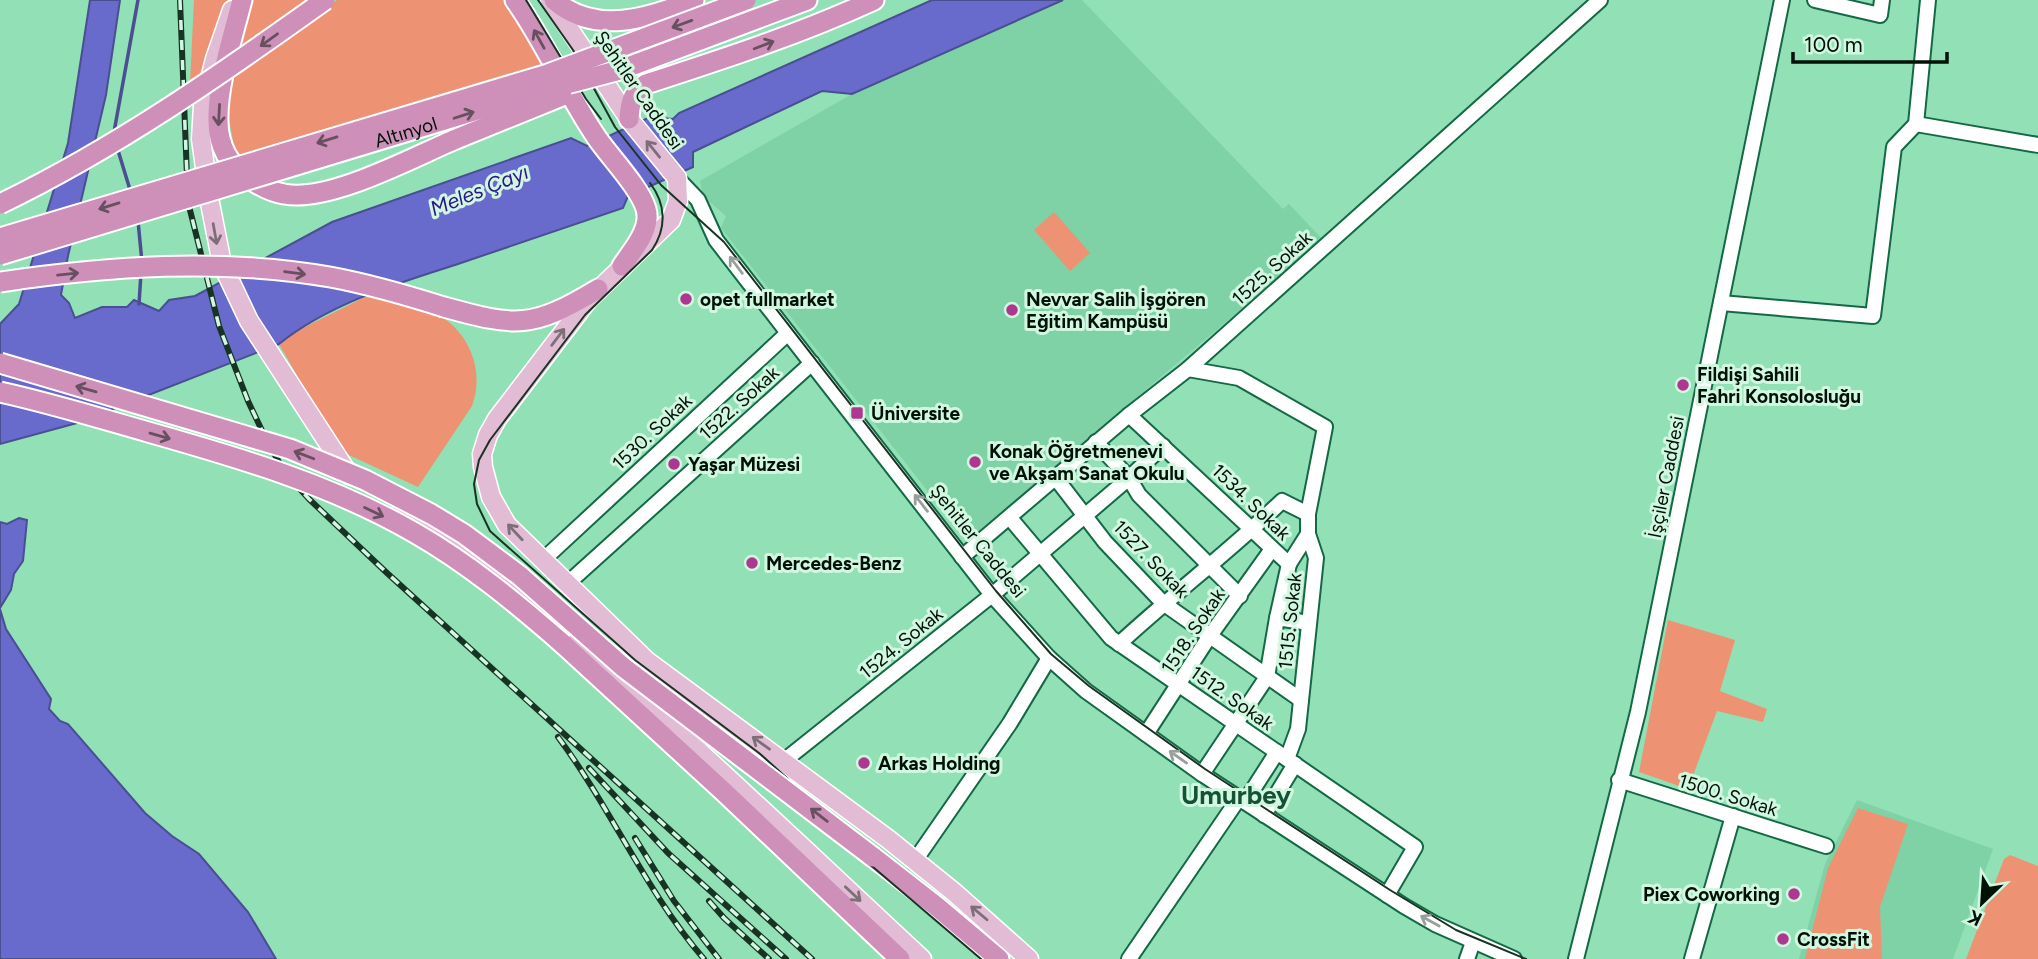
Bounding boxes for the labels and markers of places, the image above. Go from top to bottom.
place label: opet fullmarket [700,288,835,311]
place label: Nevvar Salih İşgören Eğitim Kampüsü [1026,288,1206,333]
marker: opet fullmarket [678,291,694,307]
marker: Nevvar Salih İşgören Eğitim Kampüsü [1004,302,1020,318]
place label: Fildişi Sahili Fahri Konsolosluğu [1697,363,1861,408]
marker: Fildişi Sahili Fahri Konsolosluğu [1675,377,1691,393]
place label: Üniversite [871,402,960,425]
marker: Üniversite [849,405,865,421]
place label: Konak Öğretmenevi ve Akşam Sanat Okulu [989,440,1185,485]
place label: Yaşar Müzesi [688,453,800,476]
marker: Konak Öğretmenevi ve Akşam Sanat Okulu [967,454,983,470]
marker: Yaşar Müzesi [666,456,682,472]
place label: Mercedes-Benz [766,552,901,575]
marker: Mercedes-Benz [744,555,760,571]
place label: Arkas Holding [878,752,1000,775]
marker: Arkas Holding [856,755,872,771]
place label: Piex Coworking [1643,883,1780,906]
marker: Piex Coworking [1786,886,1802,902]
place label: CrossFit [1797,928,1870,951]
marker: CrossFit [1775,931,1791,947]

